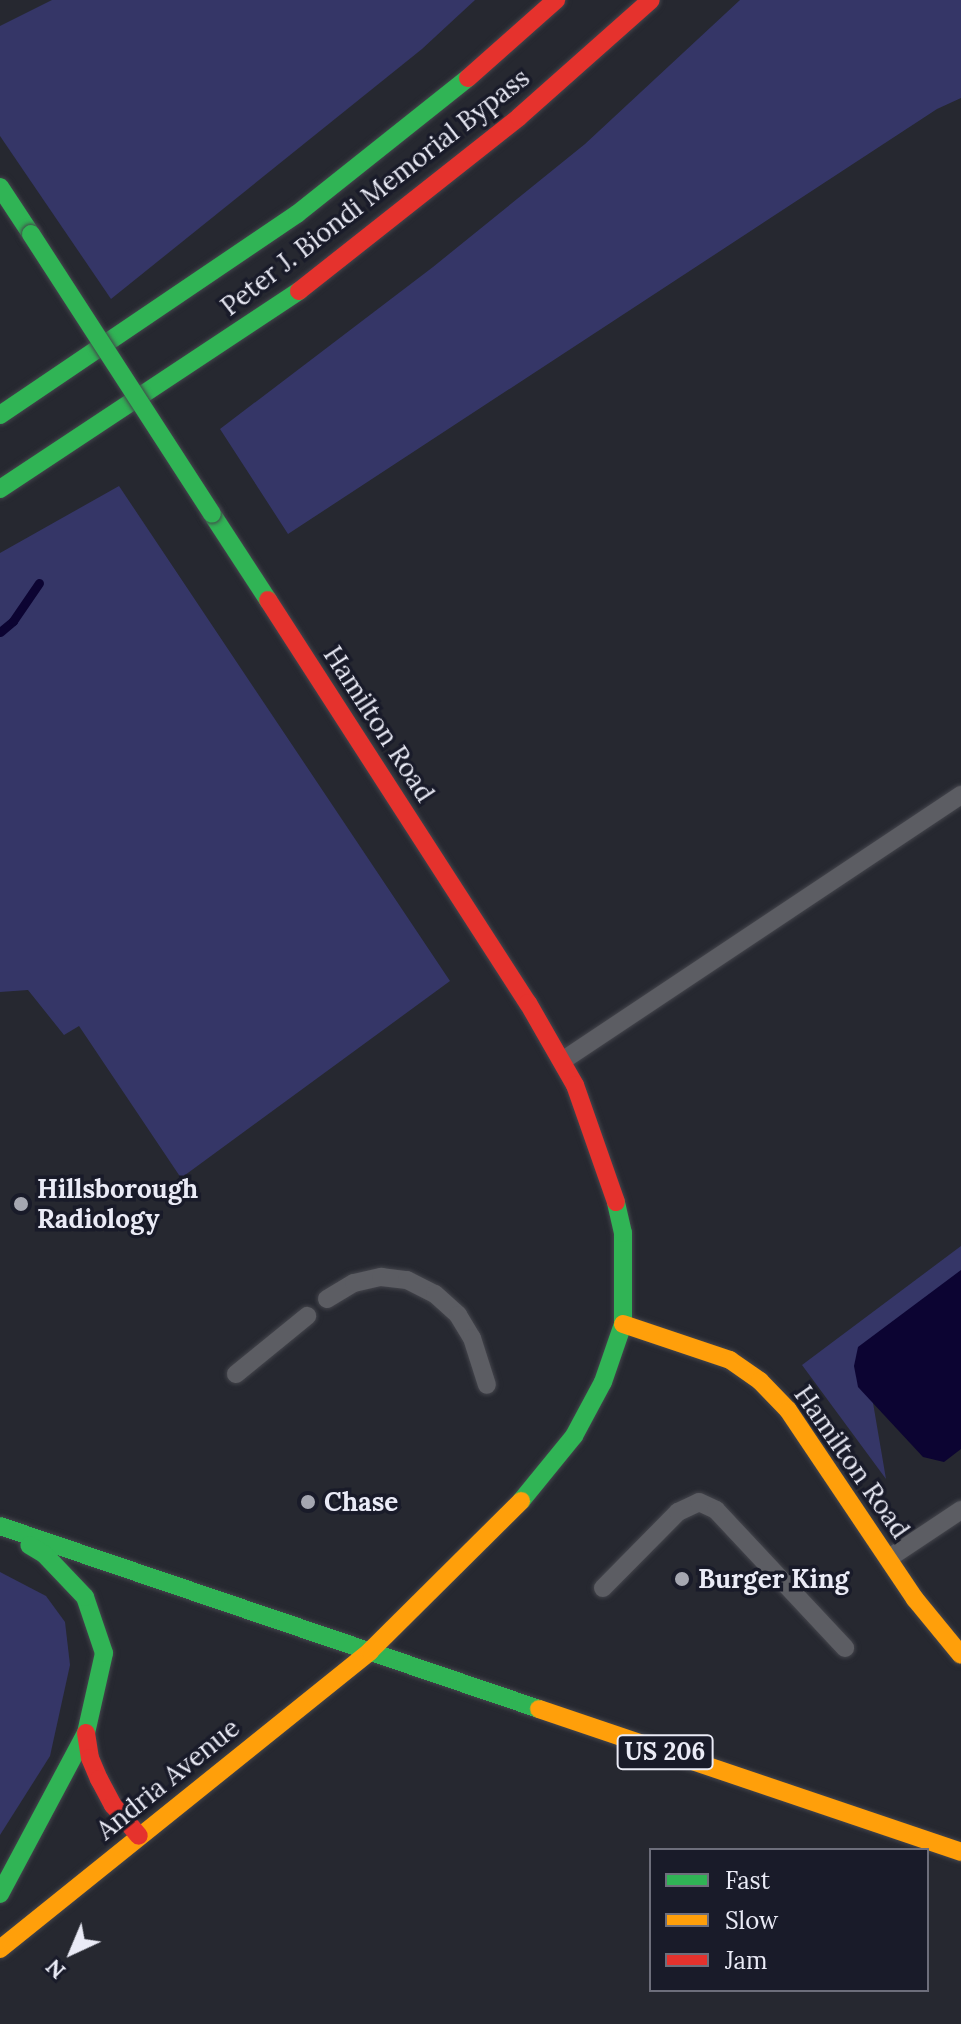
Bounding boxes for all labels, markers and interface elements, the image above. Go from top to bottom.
street label: Peter J. Biondi Memorial Bypass [215,62,535,322]
street label: Hamilton Road [317,640,441,808]
place label: Hillsborough Radiology [37,1173,198,1234]
marker: Hillsborough Radiology [12,1195,30,1213]
street label: Hamilton Road [788,1380,916,1544]
place label: Chase [324,1486,398,1518]
marker: Chase [299,1493,317,1511]
place label: Burger King [698,1563,849,1595]
marker: Burger King [673,1570,691,1588]
street label: Andria Avenue [90,1712,246,1846]
road number: US 206 [615,1732,715,1772]
legend [649,1848,929,1992]
text: Fast [725,1865,770,1896]
text: Slow [725,1905,778,1936]
north arrow [32,1912,112,1992]
text: Jam [725,1945,767,1976]
text: N [39,1953,71,1985]

